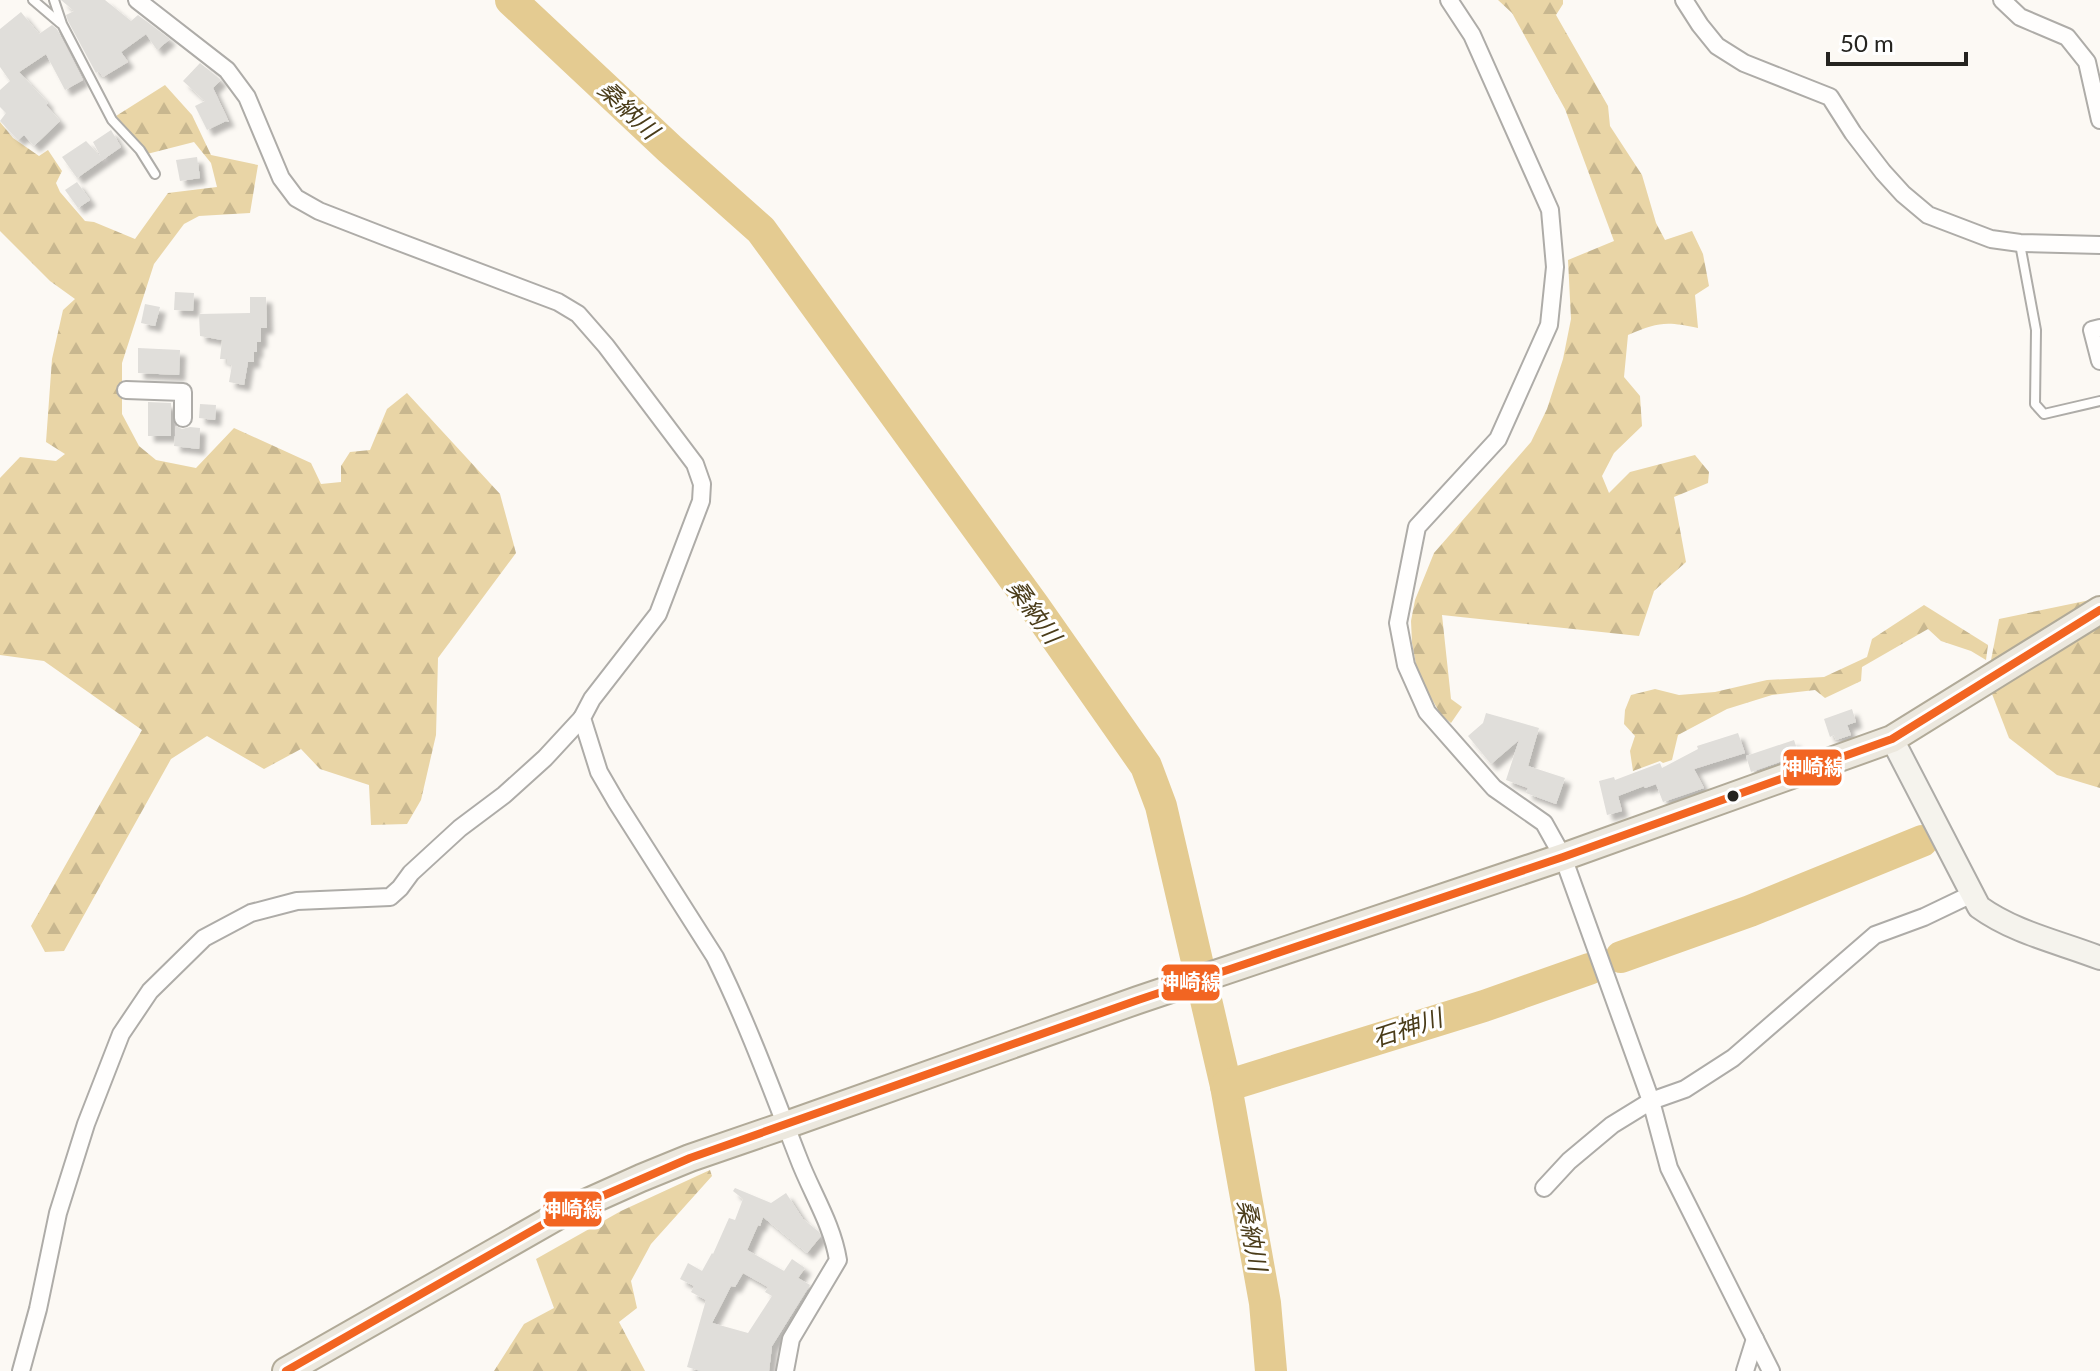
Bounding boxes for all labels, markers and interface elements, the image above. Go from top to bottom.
scale bar [1828,16,1966,66]
text: 50 m [1840,28,1894,57]
water label: 桑納川 [593,74,667,146]
water label: 桑納川 [1002,573,1070,651]
line badge: 神崎線 [1782,748,1843,787]
text: 神崎線 [1780,753,1846,780]
unlabelled marker [1725,788,1741,804]
line badge: 神崎線 [1160,963,1221,1002]
text: 神崎線 [1157,968,1223,995]
water label: 石神川 [1368,1001,1449,1052]
line badge: 神崎線 [542,1190,603,1228]
text: 神崎線 [539,1195,605,1222]
water label: 桑納川 [1232,1197,1274,1276]

